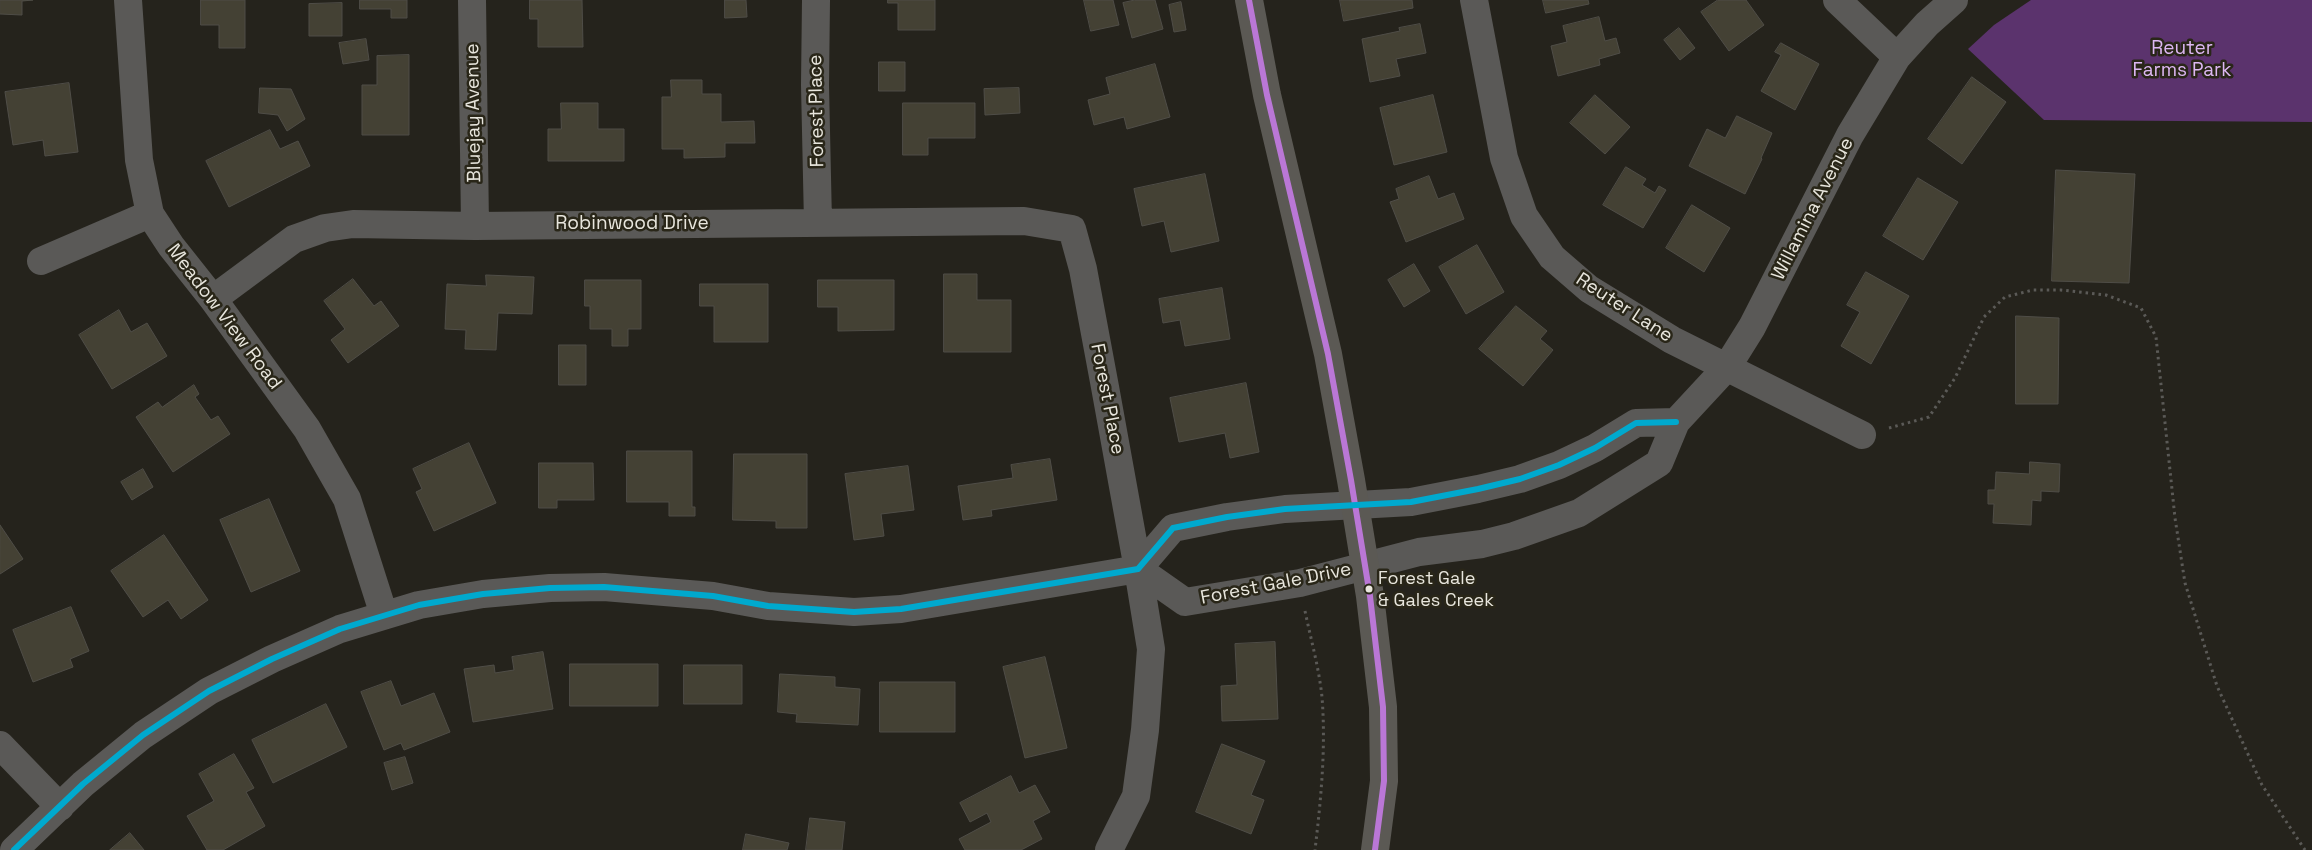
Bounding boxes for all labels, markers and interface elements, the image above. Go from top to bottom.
park label: Reuter Farms Park [2133,38,2231,82]
street label: Bluejay Avenue [461,43,487,183]
street label: Forest Place [805,54,829,168]
street label: Willamina Avenue [1767,134,1859,284]
street label: Robinwood Drive [555,213,709,235]
street label: Meadow View Road [162,240,286,394]
street label: Reuter Lane [1571,268,1677,348]
street label: Forest Place [1085,341,1129,457]
street label: Forest Gale Drive [1199,558,1353,610]
place label: Forest Gale & Gales Creek [1378,568,1494,610]
marker: Forest Gale & Gales Creek [1364,584,1374,594]

